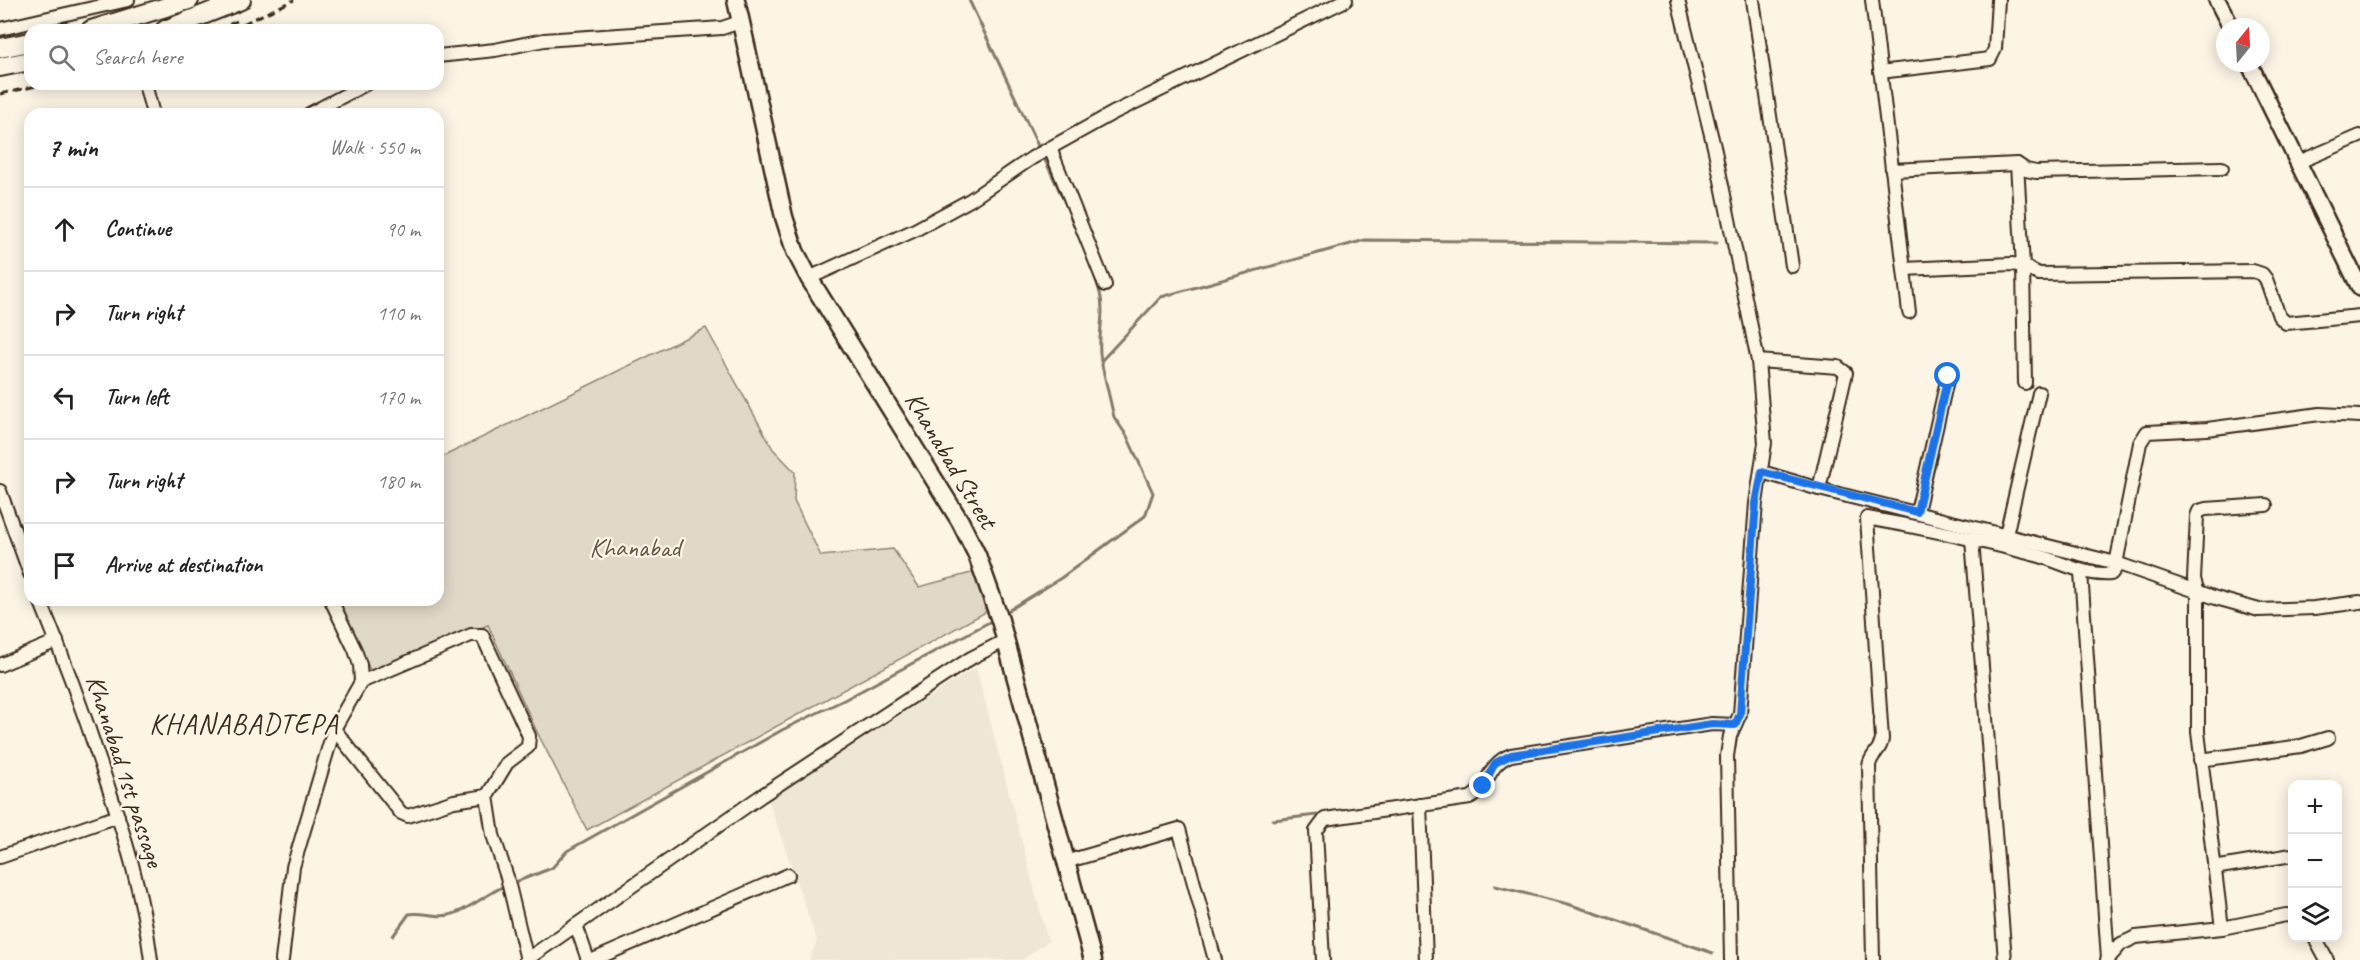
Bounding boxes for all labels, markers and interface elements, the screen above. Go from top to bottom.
north arrow [2216,18,2270,72]
search box [24,24,444,90]
icon: search [45,41,78,74]
text: Search here [93,43,183,71]
text: 7 min [48,131,98,164]
text: Walk · 550 m [330,135,420,160]
icon: ahead [48,213,81,246]
text: Continue [105,215,171,243]
text: 90 m [386,217,420,242]
icon: right [48,297,81,330]
text: Turn right [105,299,182,327]
text: 110 m [377,301,420,326]
route start [1934,362,1960,388]
icon: left [48,381,81,414]
text: Turn left [105,383,169,411]
text: 170 m [377,385,420,410]
street label: Khanabad Street [897,386,1006,536]
icon: right [48,465,81,498]
text: Turn right [105,467,182,495]
text: 180 m [377,469,420,494]
park label: Khanabad [590,531,684,564]
icon: arrive [48,549,81,582]
text: Arrive at destination [105,551,262,579]
street label: Khanabad 1st passage [78,671,172,873]
district label: KHANABADTEPA [149,706,339,741]
route end [1469,772,1495,798]
map controls [2288,780,2342,942]
button: + [2288,780,2342,834]
button: − [2288,834,2342,888]
button: layers [2288,888,2342,942]

